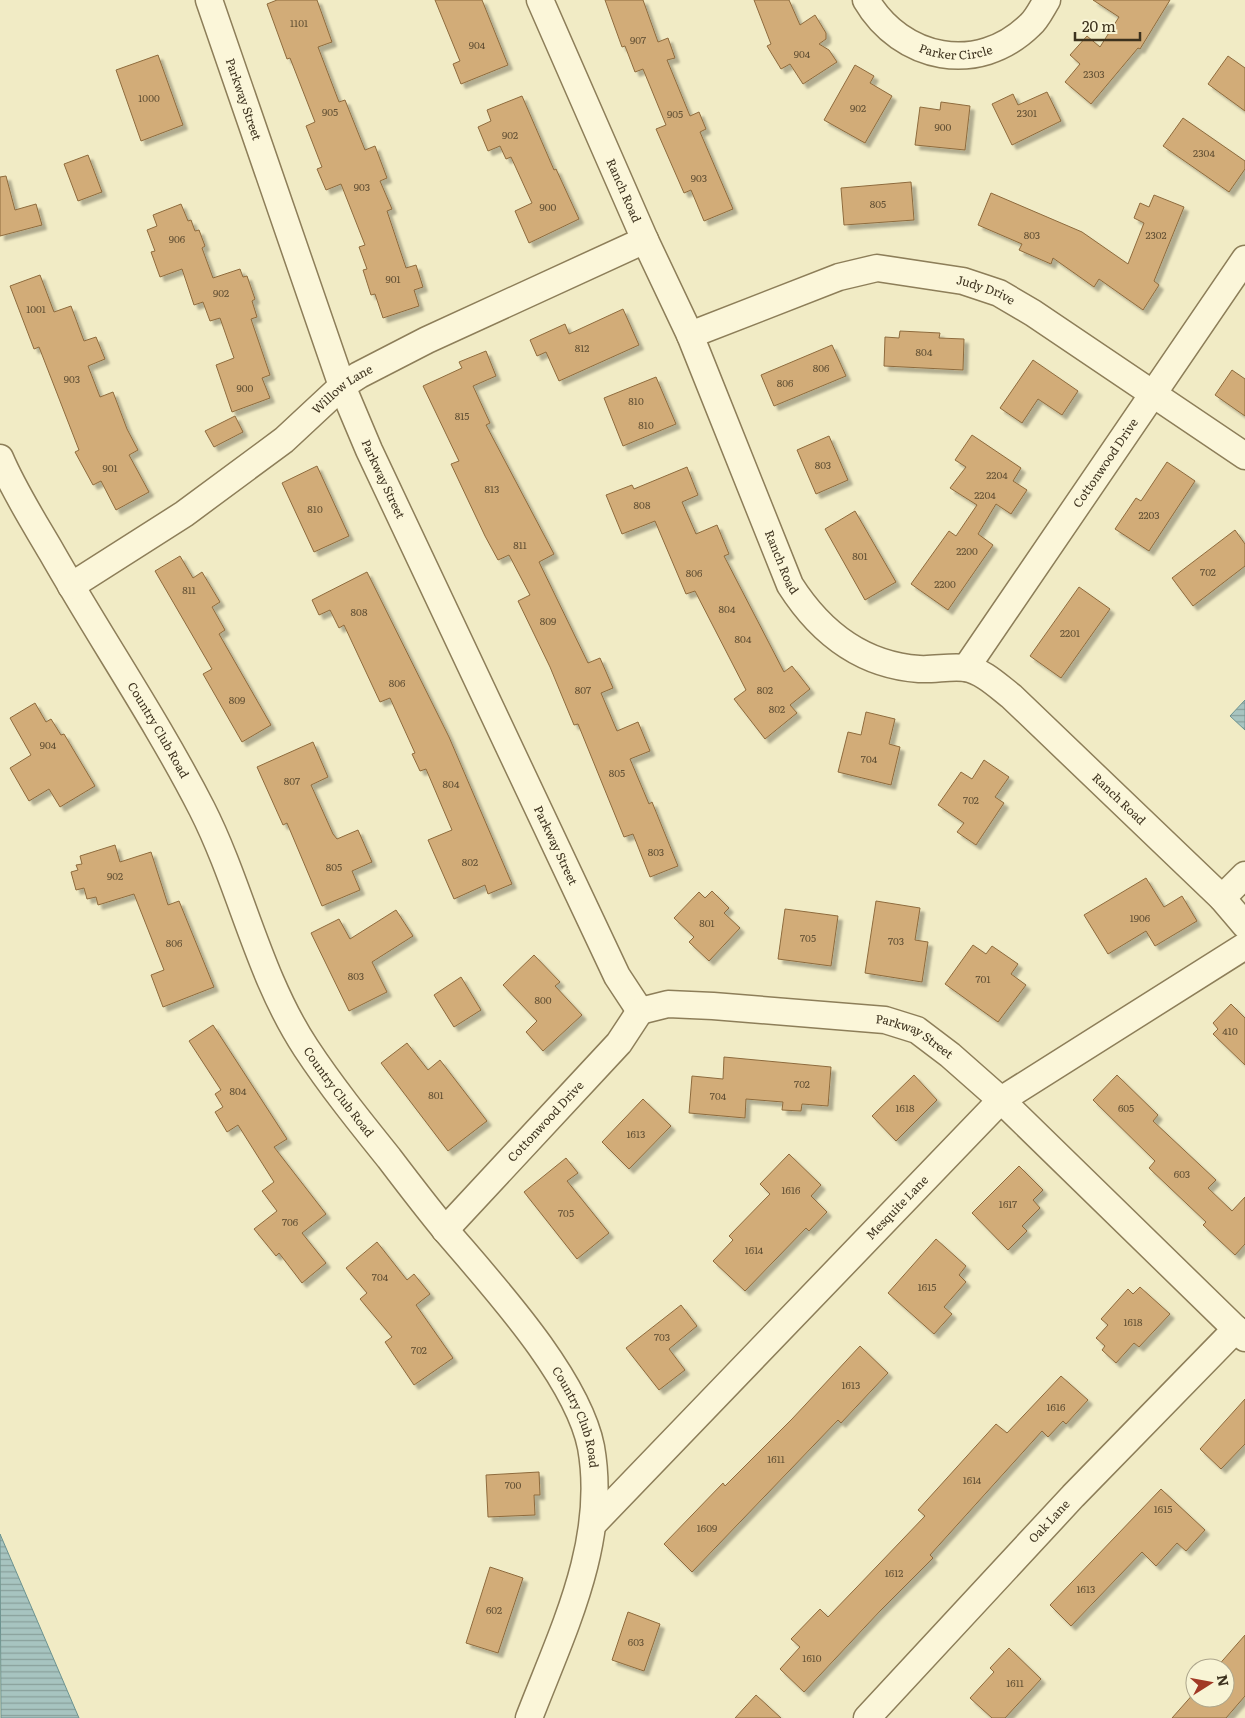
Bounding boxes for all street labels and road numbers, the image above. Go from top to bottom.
street label: Parker Circle [917,38,995,64]
street label: Parkway Street [222,55,267,143]
street label: Ranch Road [602,155,646,226]
street label: Judy Drive [955,270,1019,309]
street label: Willow Lane [307,360,375,418]
street label: Cottonwood Drive [1068,414,1142,511]
street label: Parkway Street [357,436,410,522]
street label: Ranch Road [761,527,804,598]
street label: Country Club Road [124,678,194,782]
street label: Ranch Road [1089,768,1151,829]
street label: Parkway Street [530,802,583,888]
street label: Parkway Street [875,1009,957,1062]
street label: Country Club Road [300,1043,379,1141]
street label: Cottonwood Drive [503,1076,587,1166]
street label: Mesquite Lane [861,1171,932,1243]
street label: Country Club Road [548,1363,604,1469]
street label: Oak Lane [1024,1495,1073,1547]

